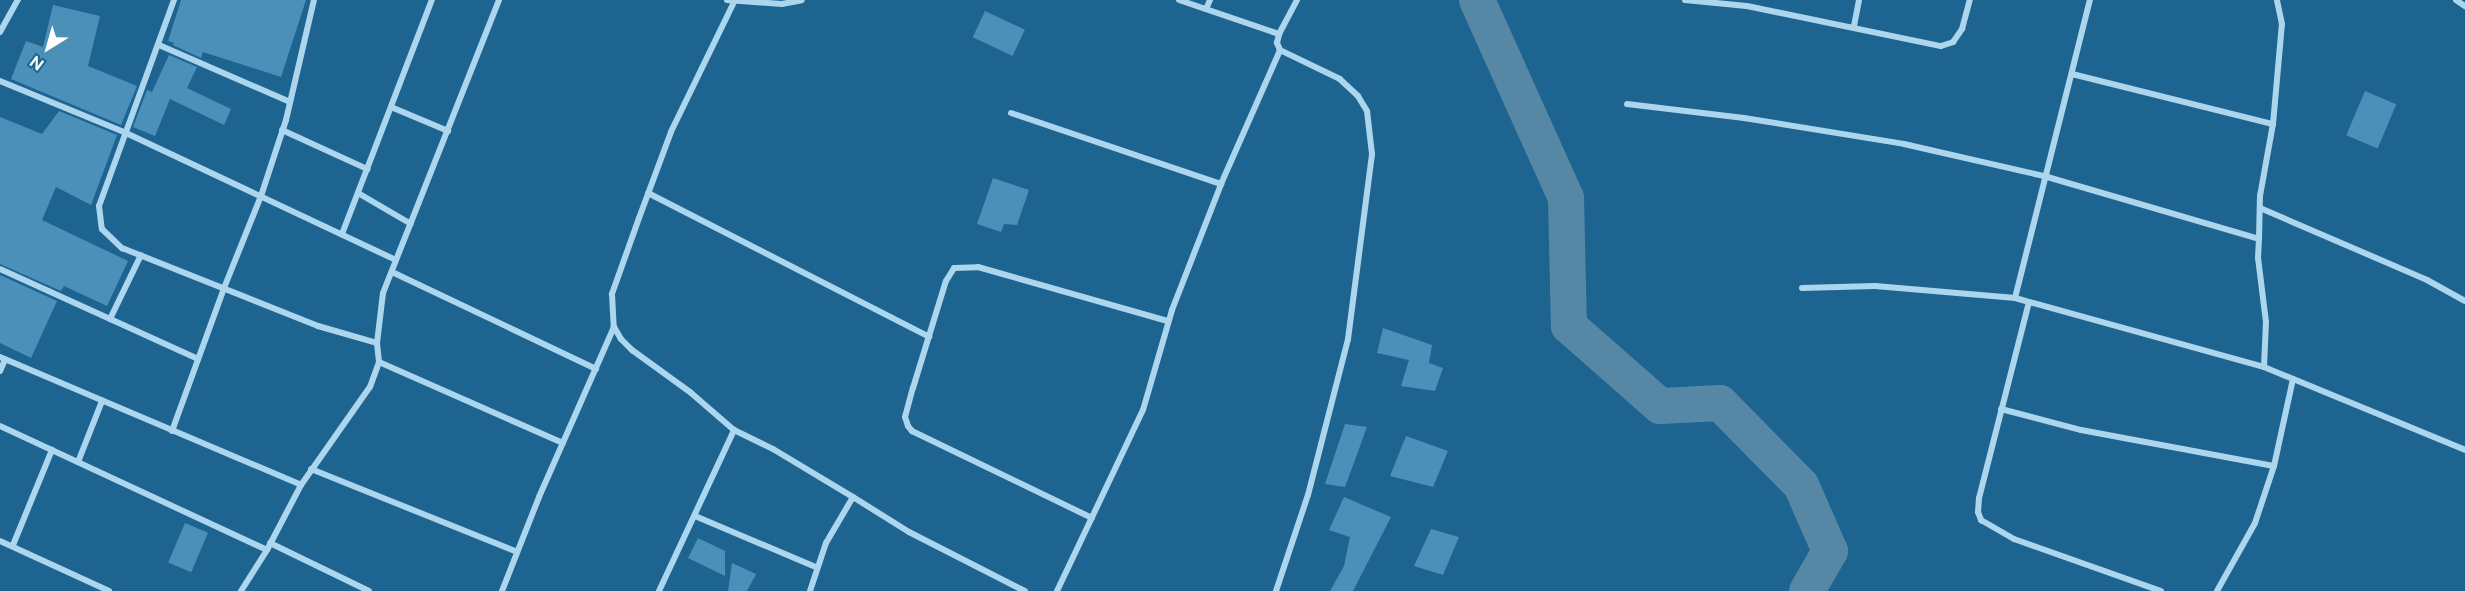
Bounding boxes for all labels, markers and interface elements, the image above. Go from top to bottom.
north arrow [18,18,78,78]
text: N [26,51,48,74]

